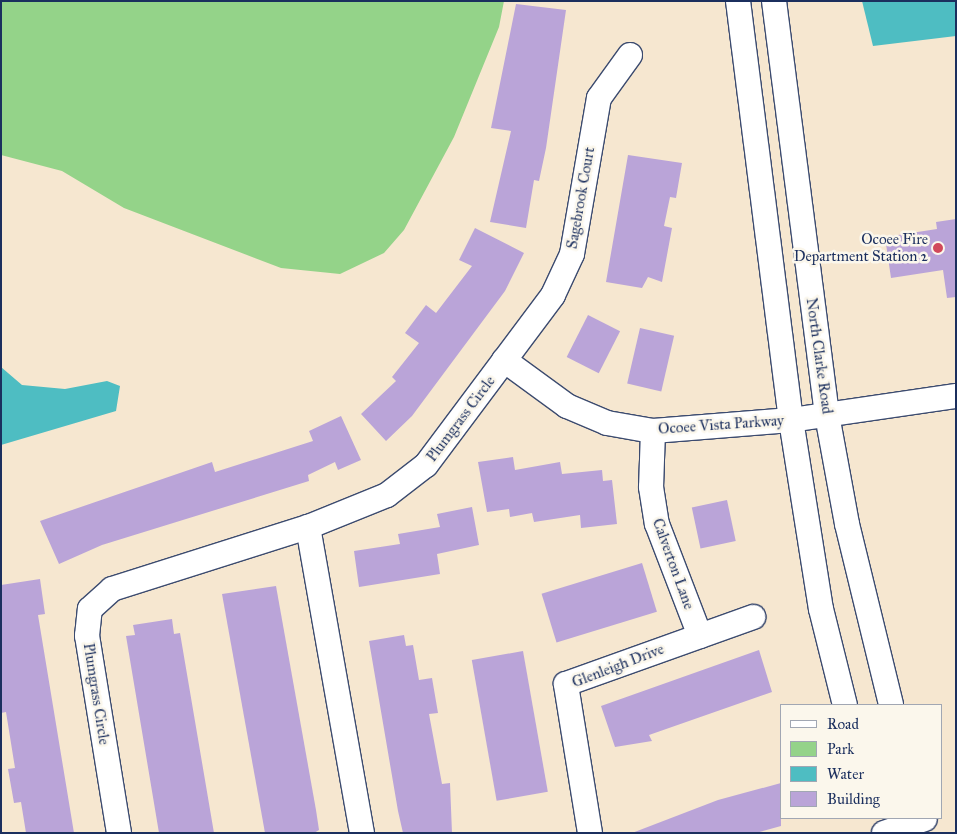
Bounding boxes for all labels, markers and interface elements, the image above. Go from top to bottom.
street label: Sagebrook Court [563,146,599,250]
place label: Ocoee Fire Department Station 2 [794,230,928,265]
marker: Ocoee Fire Department Station 2 [932,242,944,254]
street label: North Clarke Road [802,297,836,415]
street label: Plumgrass Circle [423,373,499,465]
street label: Ocoee Vista Parkway [657,412,785,438]
street label: Calverton Lane [648,516,698,612]
street label: Glenleigh Drive [570,640,666,692]
street label: Plumgrass Circle [79,642,113,746]
legend [780,704,942,819]
text: Road [827,715,859,733]
text: Park [827,740,854,758]
text: Water [827,765,864,783]
text: Building [827,790,880,808]

